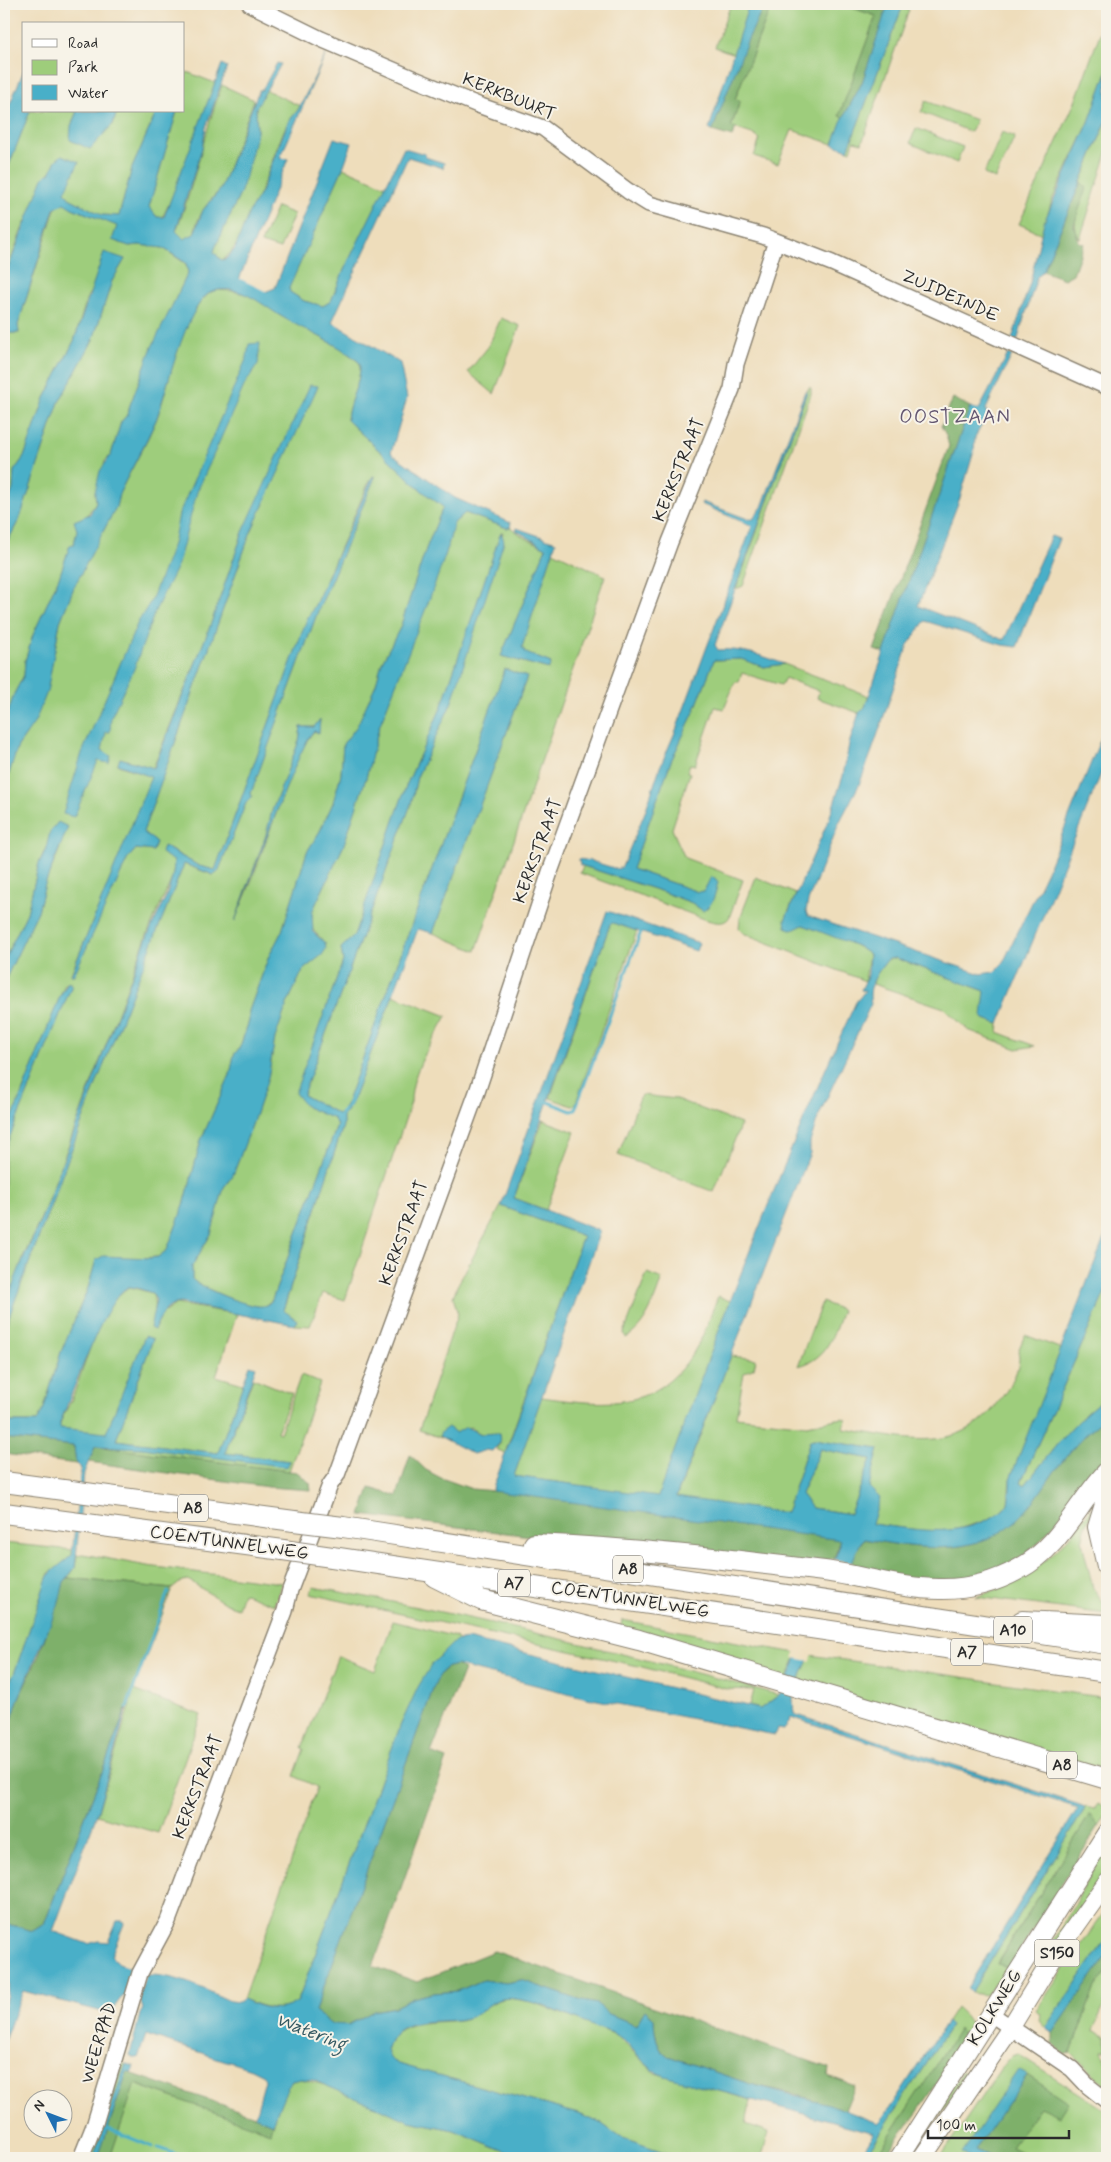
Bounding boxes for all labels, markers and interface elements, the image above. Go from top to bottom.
legend [22,22,185,112]
text: Road [68,34,98,54]
text: Park [68,58,98,78]
street label: KERKBUURT [459,67,560,127]
text: Water [68,84,108,104]
street label: ZUIDEINDE [898,264,1003,328]
district label: OOSTZAAN [899,404,1011,431]
street label: KERKSTRAAT [647,414,711,526]
street label: KERKSTRAAT [508,795,568,907]
street label: KERKSTRAAT [374,1177,434,1289]
road number: A8 [178,1495,208,1522]
street label: COENTUNNELWEG [148,1520,310,1566]
road number: A8 [613,1556,643,1582]
road number: A7 [498,1570,530,1596]
street label: COENTUNNELWEG [549,1576,711,1624]
road number: A10 [994,1616,1032,1644]
road number: A7 [951,1638,983,1665]
street label: KERKSTRAAT [167,1731,229,1843]
road number: A8 [1047,1752,1077,1778]
road number: S150 [1034,1940,1080,1966]
street label: KOLKWEG [962,1965,1028,2051]
street label: WEERPAD [75,1999,123,2087]
water label: Watering [271,2007,352,2059]
north arrow [22,2090,72,2140]
text: N [29,2096,49,2115]
scale bar [928,2107,1070,2139]
text: 100 m [936,2116,976,2136]

